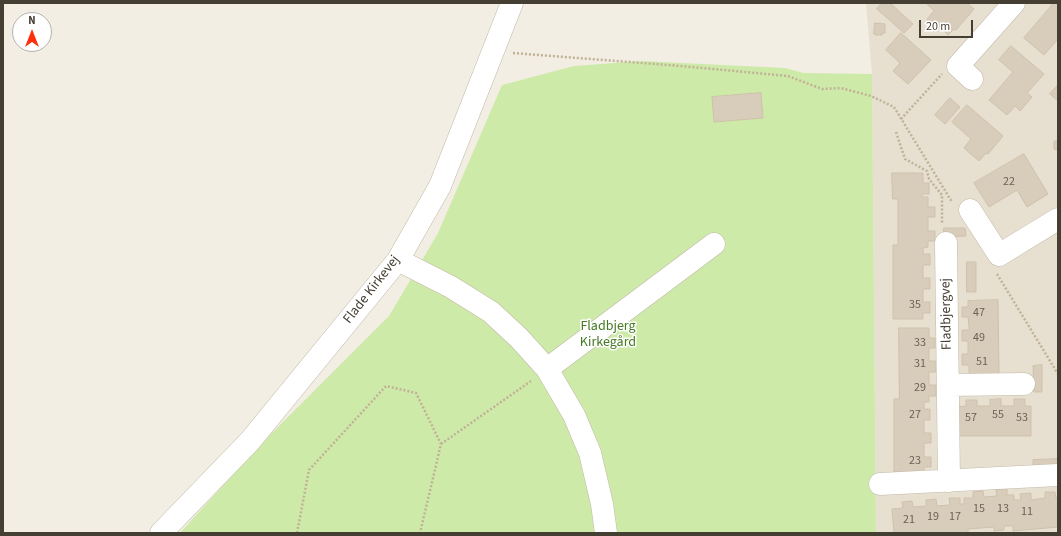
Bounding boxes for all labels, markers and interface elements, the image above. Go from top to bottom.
north arrow [12,12,52,52]
scale bar [921,12,975,38]
text: N [28,13,36,28]
text: 20 m [926,18,950,35]
house number: 22 [1003,175,1015,189]
street label: Flade Kirkevej [340,253,404,327]
street label: Fladbjergvej [938,278,956,350]
house number: 35 [909,298,921,312]
house number: 47 [973,306,985,320]
park label: Fladbjerg Kirkegård [580,319,636,352]
house number: 49 [973,331,985,345]
house number: 33 [914,336,926,350]
house number: 51 [976,355,988,369]
house number: 31 [914,357,926,371]
house number: 29 [914,381,926,395]
house number: 27 [909,408,921,422]
house number: 55 [992,408,1004,422]
house number: 57 [965,411,977,425]
house number: 53 [1016,411,1028,425]
house number: 23 [909,454,921,468]
house number: 15 [973,502,985,516]
house number: 13 [997,502,1009,516]
house number: 11 [1021,505,1033,519]
house number: 19 [927,510,939,524]
house number: 17 [949,510,961,524]
house number: 21 [903,513,915,527]

